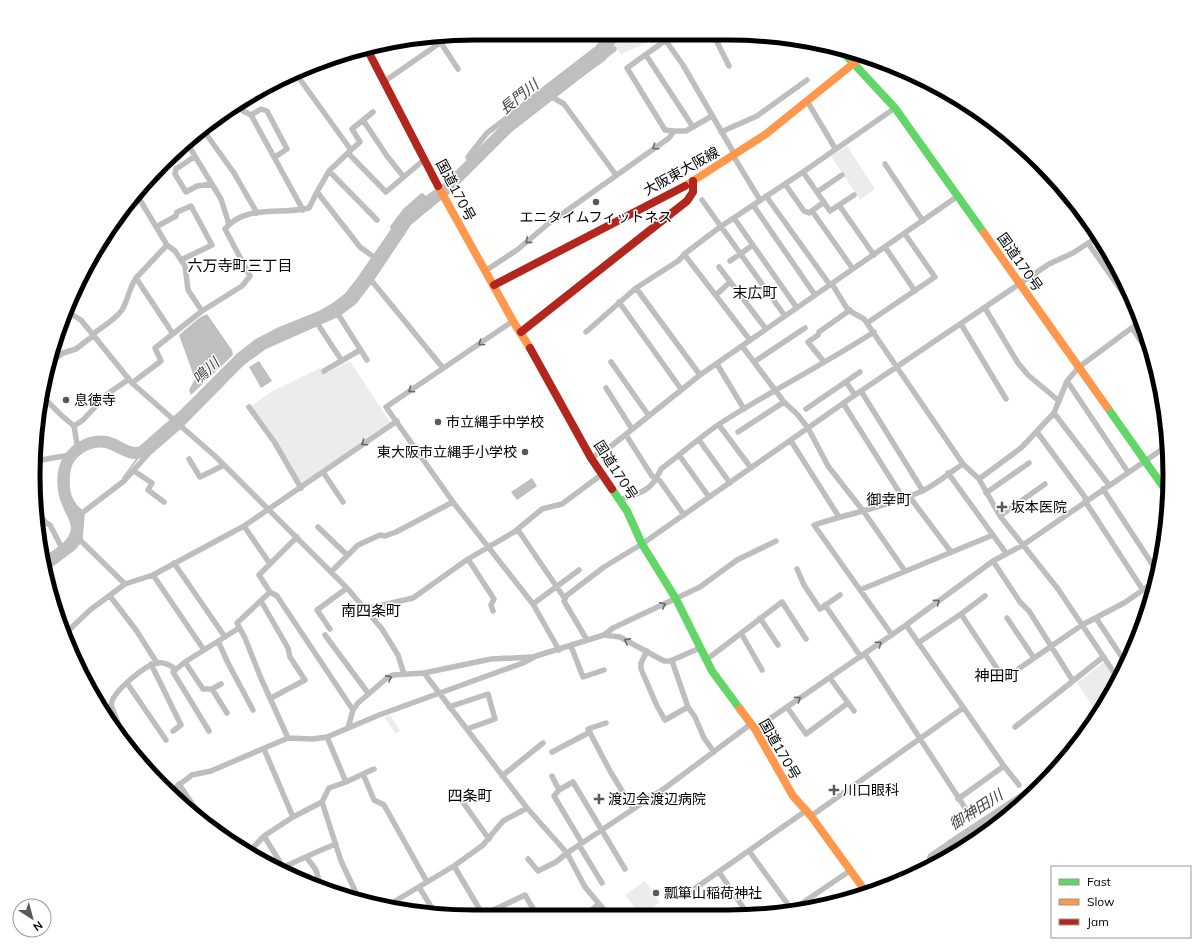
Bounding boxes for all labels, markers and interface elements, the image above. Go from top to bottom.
water label: 長門川 [495,74,544,118]
one-way arrow [653,142,660,149]
street label: 大阪東大阪線 [640,143,722,199]
street label: 国道170号 [432,156,480,224]
marker: エニタイムフィットネス [591,197,601,207]
place label: エニタイムフィットネス [520,208,672,226]
street label: 国道170号 [993,229,1047,295]
one-way arrow [525,236,533,243]
district label: 六万寺町三丁目 [187,256,293,275]
district label: 末広町 [732,283,778,302]
one-way arrow [478,338,485,346]
water label: 鳴川 [188,352,225,388]
one-way arrow [408,385,415,393]
place label: 息徳寺 [74,391,116,409]
marker: 息徳寺 [61,395,71,405]
place label: 市立縄手中学校 [446,413,544,431]
marker: 市立縄手中学校 [433,417,443,427]
street label: 国道170号 [590,437,642,503]
one-way arrow [362,438,369,445]
place label: 東大阪市立縄手小学校 [377,443,517,461]
marker: 東大阪市立縄手小学校 [520,447,530,457]
district label: 御幸町 [866,490,912,509]
place label: 坂本医院 [1011,498,1067,516]
marker: 坂本医院 [996,501,1008,513]
one-way arrow [933,600,940,607]
district label: 南四条町 [341,601,401,620]
one-way arrow [659,602,667,610]
one-way arrow [623,638,631,645]
one-way arrow [874,642,881,649]
district label: 神田町 [974,666,1020,685]
one-way arrow [385,675,392,683]
one-way arrow [794,697,801,704]
street label: 国道170号 [755,715,805,783]
place label: 川口眼科 [843,781,899,799]
marker: 川口眼科 [828,784,840,796]
water label: 御神田川 [945,784,1008,834]
district label: 四条町 [447,786,493,805]
place label: 渡辺会渡辺病院 [608,790,706,808]
marker: 渡辺会渡辺病院 [593,793,605,805]
legend [1051,866,1191,938]
text: Fast [1087,874,1111,889]
place label: 瓢箪山稲荷神社 [664,884,762,902]
marker: 瓢箪山稲荷神社 [651,888,661,898]
text: Slow [1087,894,1115,909]
north arrow [12,898,52,938]
text: Jam [1087,914,1109,929]
text: N [30,918,45,934]

